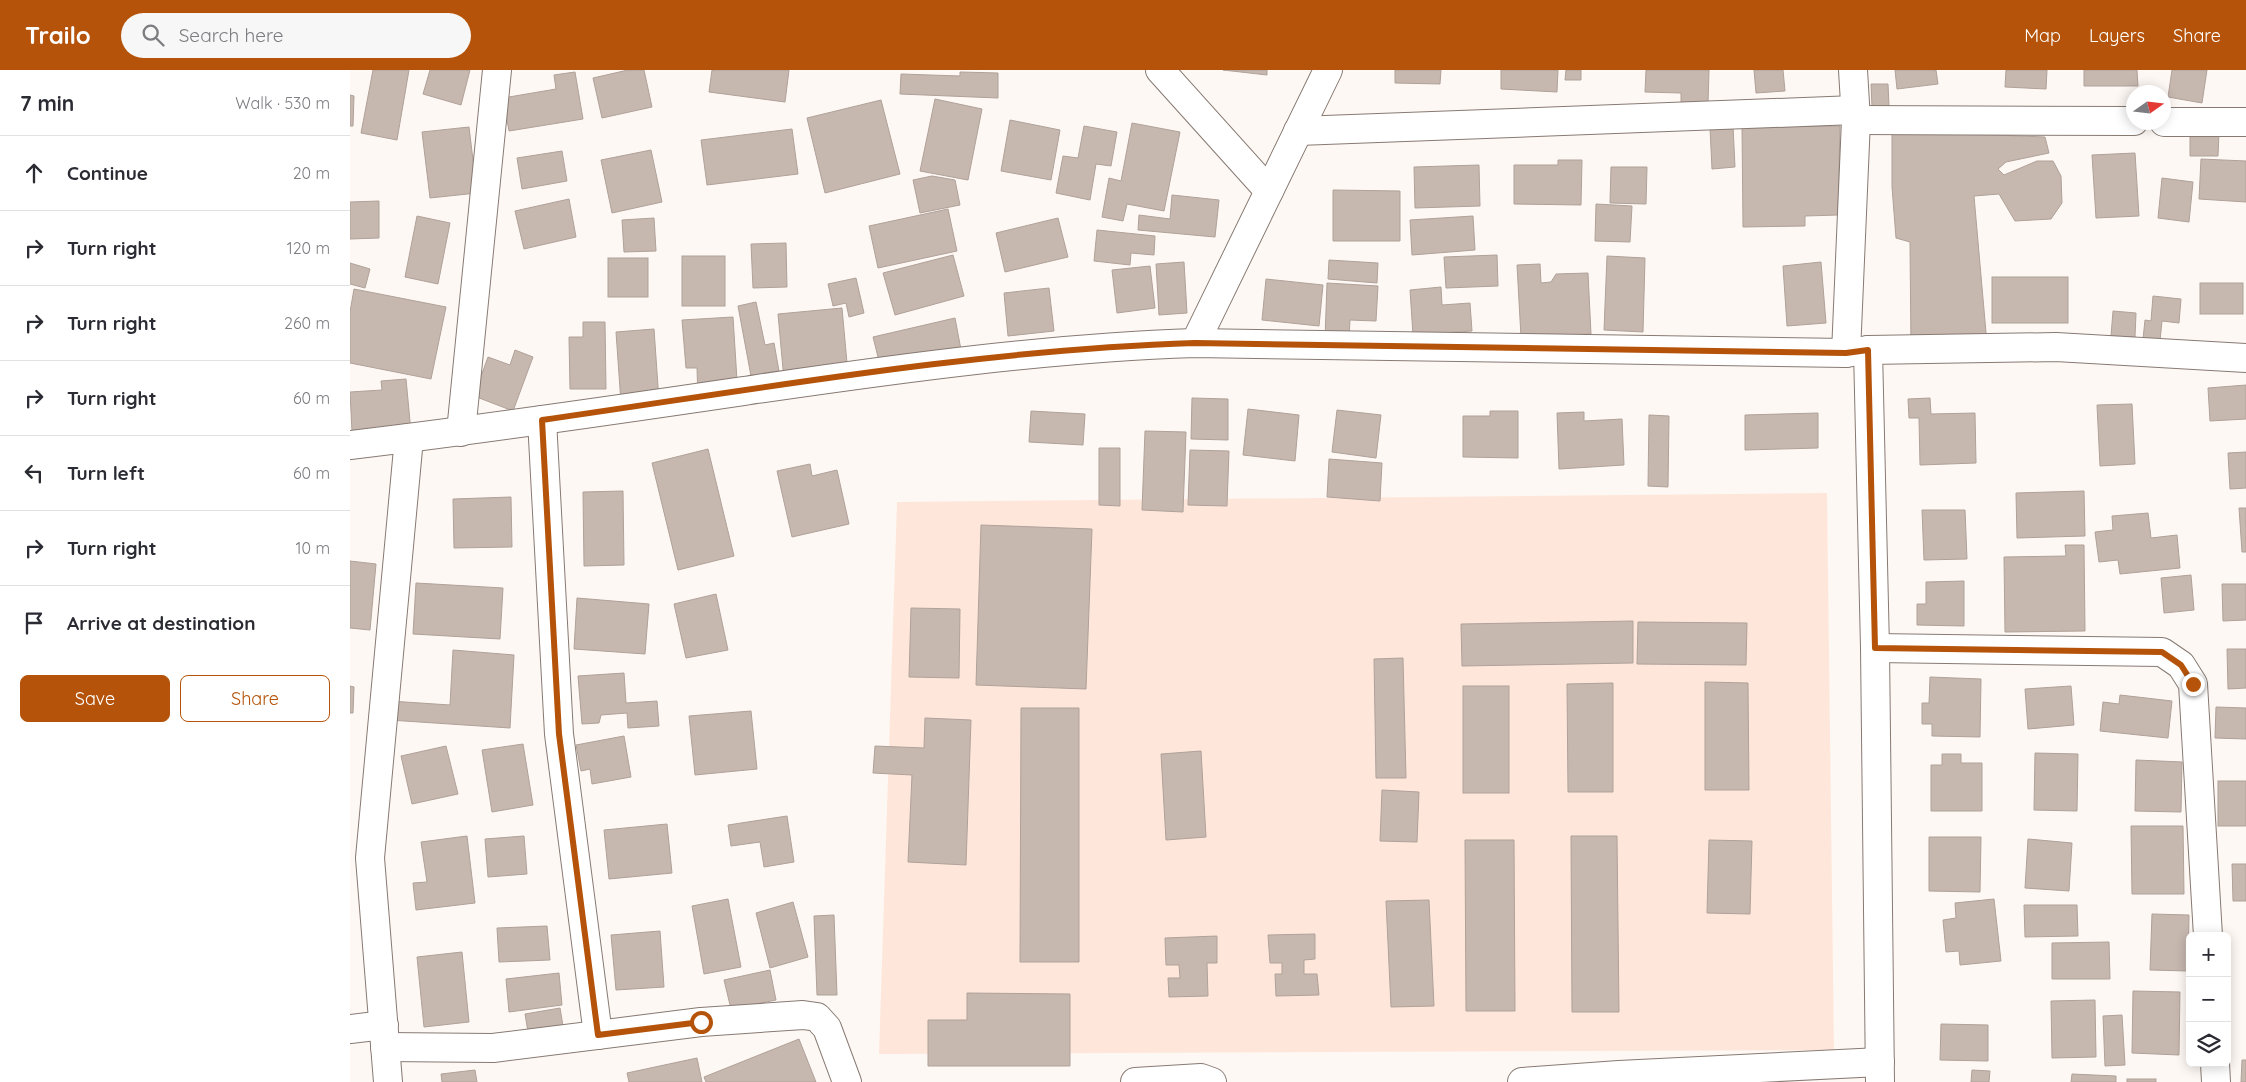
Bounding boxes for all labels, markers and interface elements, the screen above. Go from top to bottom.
search box [121,13,471,58]
text: Trailo [25,20,91,50]
icon: search [139,21,167,49]
text: Search here [179,23,284,47]
text: Map [2024,24,2061,47]
text: Layers [2089,24,2145,47]
text: Share [2173,24,2221,47]
north arrow [2126,85,2171,130]
text: 7 min [20,90,74,116]
text: Walk · 530 m [235,93,330,113]
icon: ahead [20,159,48,187]
text: Continue [67,161,148,185]
text: 20 m [293,163,330,183]
icon: right [20,234,48,262]
text: Turn right [67,236,156,260]
text: 120 m [287,238,330,258]
icon: right [20,309,48,337]
text: Turn right [67,311,156,335]
text: 260 m [284,313,330,333]
icon: right [20,384,48,412]
text: Turn right [67,386,156,410]
text: 60 m [293,388,330,408]
icon: left [20,459,48,487]
text: Turn left [67,461,145,485]
text: 60 m [293,463,330,483]
icon: right [20,534,48,562]
text: Turn right [67,536,156,560]
text: 10 m [296,538,330,558]
icon: arrive [20,609,48,637]
text: Arrive at destination [67,611,256,635]
route end [2182,673,2205,696]
button: Save [20,675,170,722]
button: Share [180,675,330,722]
map controls [2186,932,2231,1067]
button: + [2186,932,2231,977]
button: − [2186,977,2231,1022]
route start [690,1011,713,1034]
button: layers [2186,1022,2231,1067]

